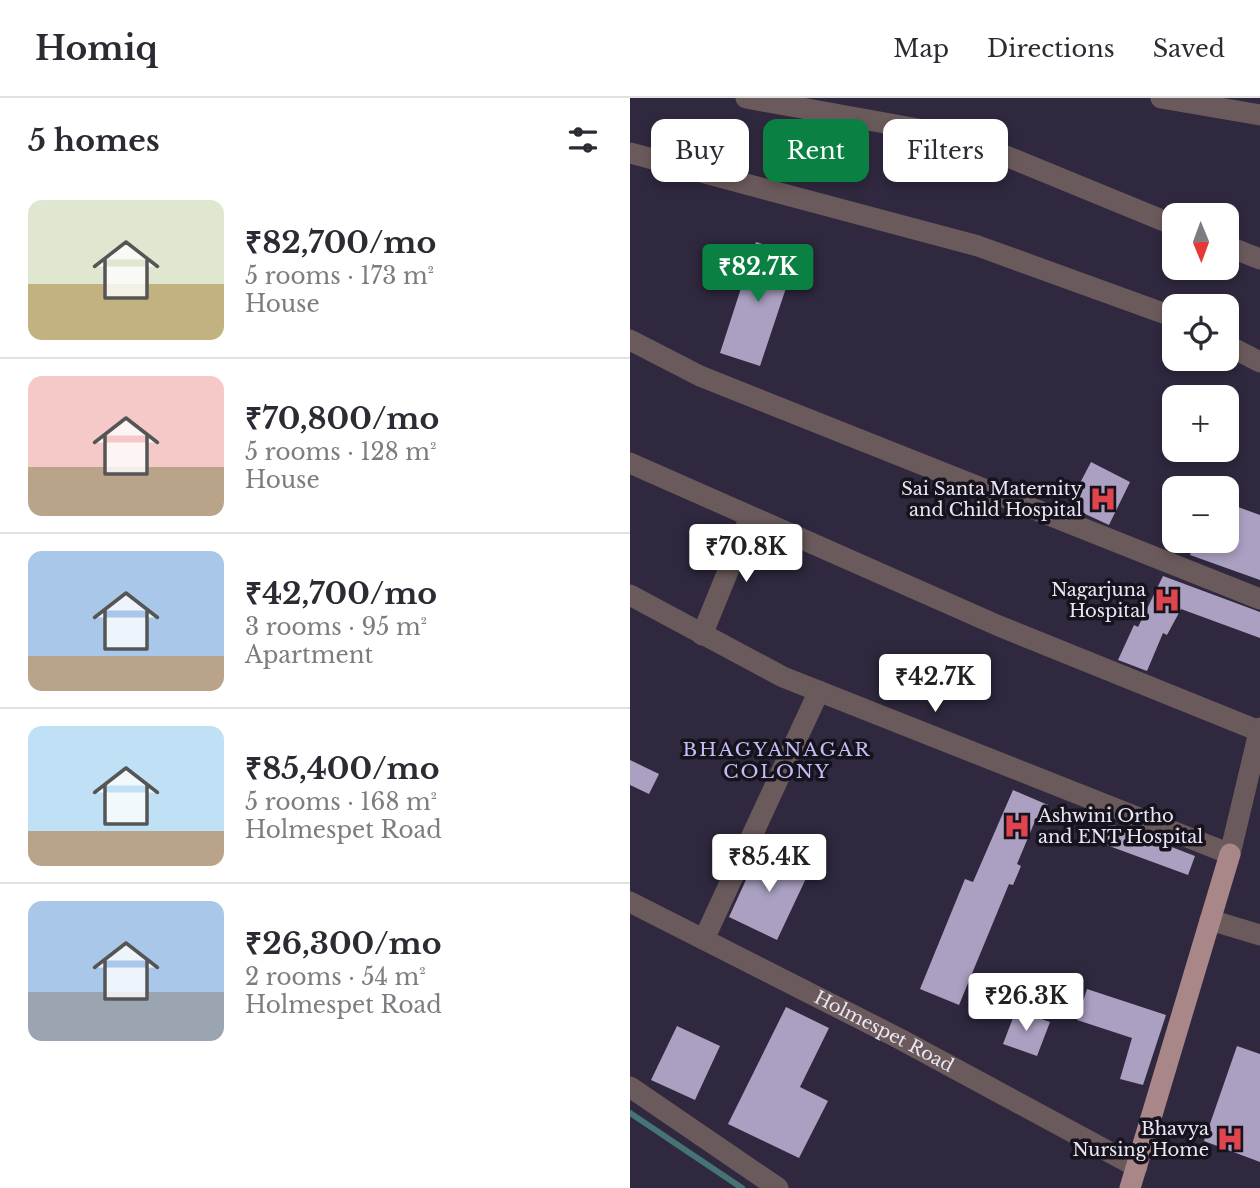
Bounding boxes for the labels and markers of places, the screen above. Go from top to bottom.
pin: ₹82.7K [701,244,815,304]
place label: Sai Santa Maternity and Child Hospital [901,478,1082,521]
hospital icon: Sai Santa Maternity and Child Hospital [1088,484,1118,514]
pin: ₹70.8K [689,524,803,584]
place label: Nagarjuna Hospital [1051,579,1146,622]
hospital icon: Nagarjuna Hospital [1152,585,1182,615]
pin: ₹42.7K [878,654,992,714]
place label: Ashwini Ortho and ENT Hospital [1037,805,1203,848]
hospital icon: Ashwini Ortho and ENT Hospital [1002,811,1032,841]
pin: ₹85.4K [712,834,826,894]
pin: ₹26.3K [969,974,1083,1033]
place label: Bhavya Nursing Home [1073,1118,1209,1161]
hospital icon: Bhavya Nursing Home [1215,1124,1245,1154]

